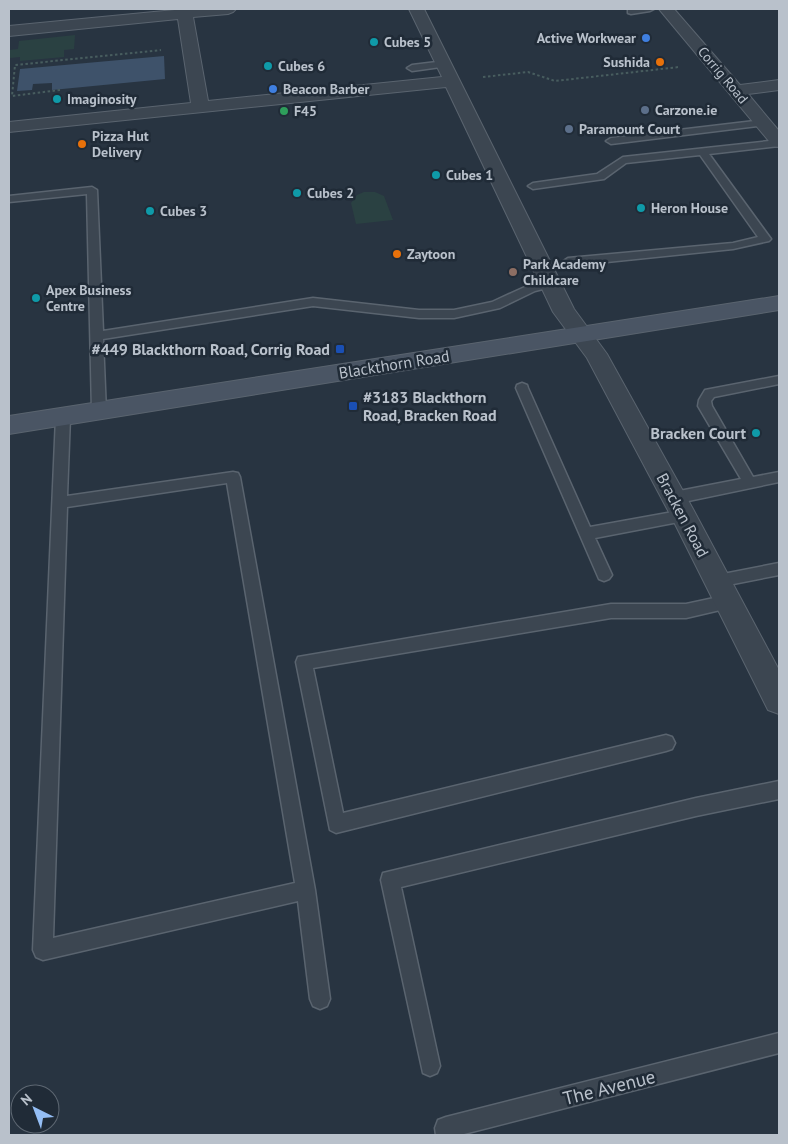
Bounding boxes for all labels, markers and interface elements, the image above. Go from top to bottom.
place label: Active Workwear [537,29,636,47]
marker: Active Workwear [640,32,652,44]
place label: Cubes 5 [384,33,431,51]
marker: Cubes 5 [368,36,380,48]
street label: Corrig Road [694,43,752,107]
place label: Sushida [603,53,650,71]
marker: Sushida [654,56,666,68]
place label: Cubes 6 [278,57,325,75]
marker: Cubes 6 [262,60,274,72]
place label: Beacon Barber [283,80,370,98]
marker: Beacon Barber [267,83,279,95]
place label: Imaginosity [67,90,137,108]
marker: Imaginosity [51,93,63,105]
place label: Carzone.ie [655,101,717,119]
place label: F45 [294,102,317,120]
marker: Carzone.ie [639,104,651,116]
marker: F45 [278,105,290,117]
place label: Paramount Court [579,120,680,138]
marker: Paramount Court [563,123,575,135]
place label: Pizza Hut Delivery [92,127,149,161]
marker: Pizza Hut Delivery [76,138,88,150]
place label: Cubes 1 [446,166,493,184]
marker: Cubes 1 [430,169,442,181]
place label: Cubes 2 [307,184,354,202]
marker: Cubes 2 [291,187,303,199]
place label: Heron House [651,199,728,217]
place label: Cubes 3 [160,202,207,220]
marker: Heron House [635,202,647,214]
marker: Cubes 3 [144,205,156,217]
place label: Zaytoon [407,245,455,263]
marker: Zaytoon [391,248,403,260]
place label: Park Academy Childcare [523,255,606,289]
marker: Park Academy Childcare [507,266,519,278]
place label: Apex Business Centre [46,281,131,315]
marker: Apex Business Centre [30,292,42,304]
place label: #449 Blackthorn Road, Corrig Road [92,339,330,359]
marker: #449 Blackthorn Road, Corrig Road [334,343,346,355]
street label: Blackthorn Road [337,345,451,383]
place label: #3183 Blackthorn Road, Bracken Road [363,387,497,425]
marker: #3183 Blackthorn Road, Bracken Road [347,400,359,412]
place label: Bracken Court [650,423,746,443]
marker: Bracken Court [750,427,762,439]
street label: Bracken Road [652,469,714,561]
street label: The Avenue [560,1064,658,1110]
north arrow [10,1084,60,1134]
text: N [17,1090,36,1109]

